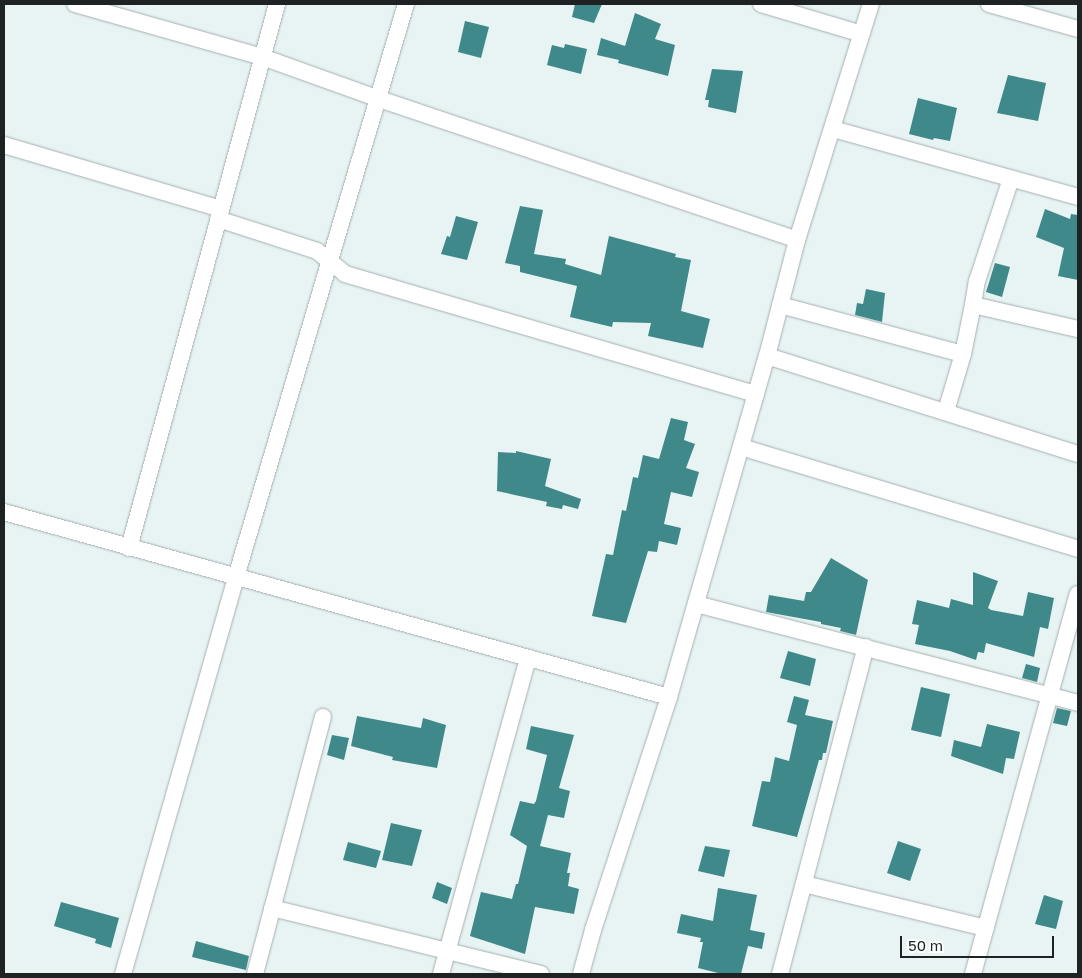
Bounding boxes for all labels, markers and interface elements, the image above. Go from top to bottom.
scale bar [902,926,1056,958]
text: 50 m [908,936,943,954]

